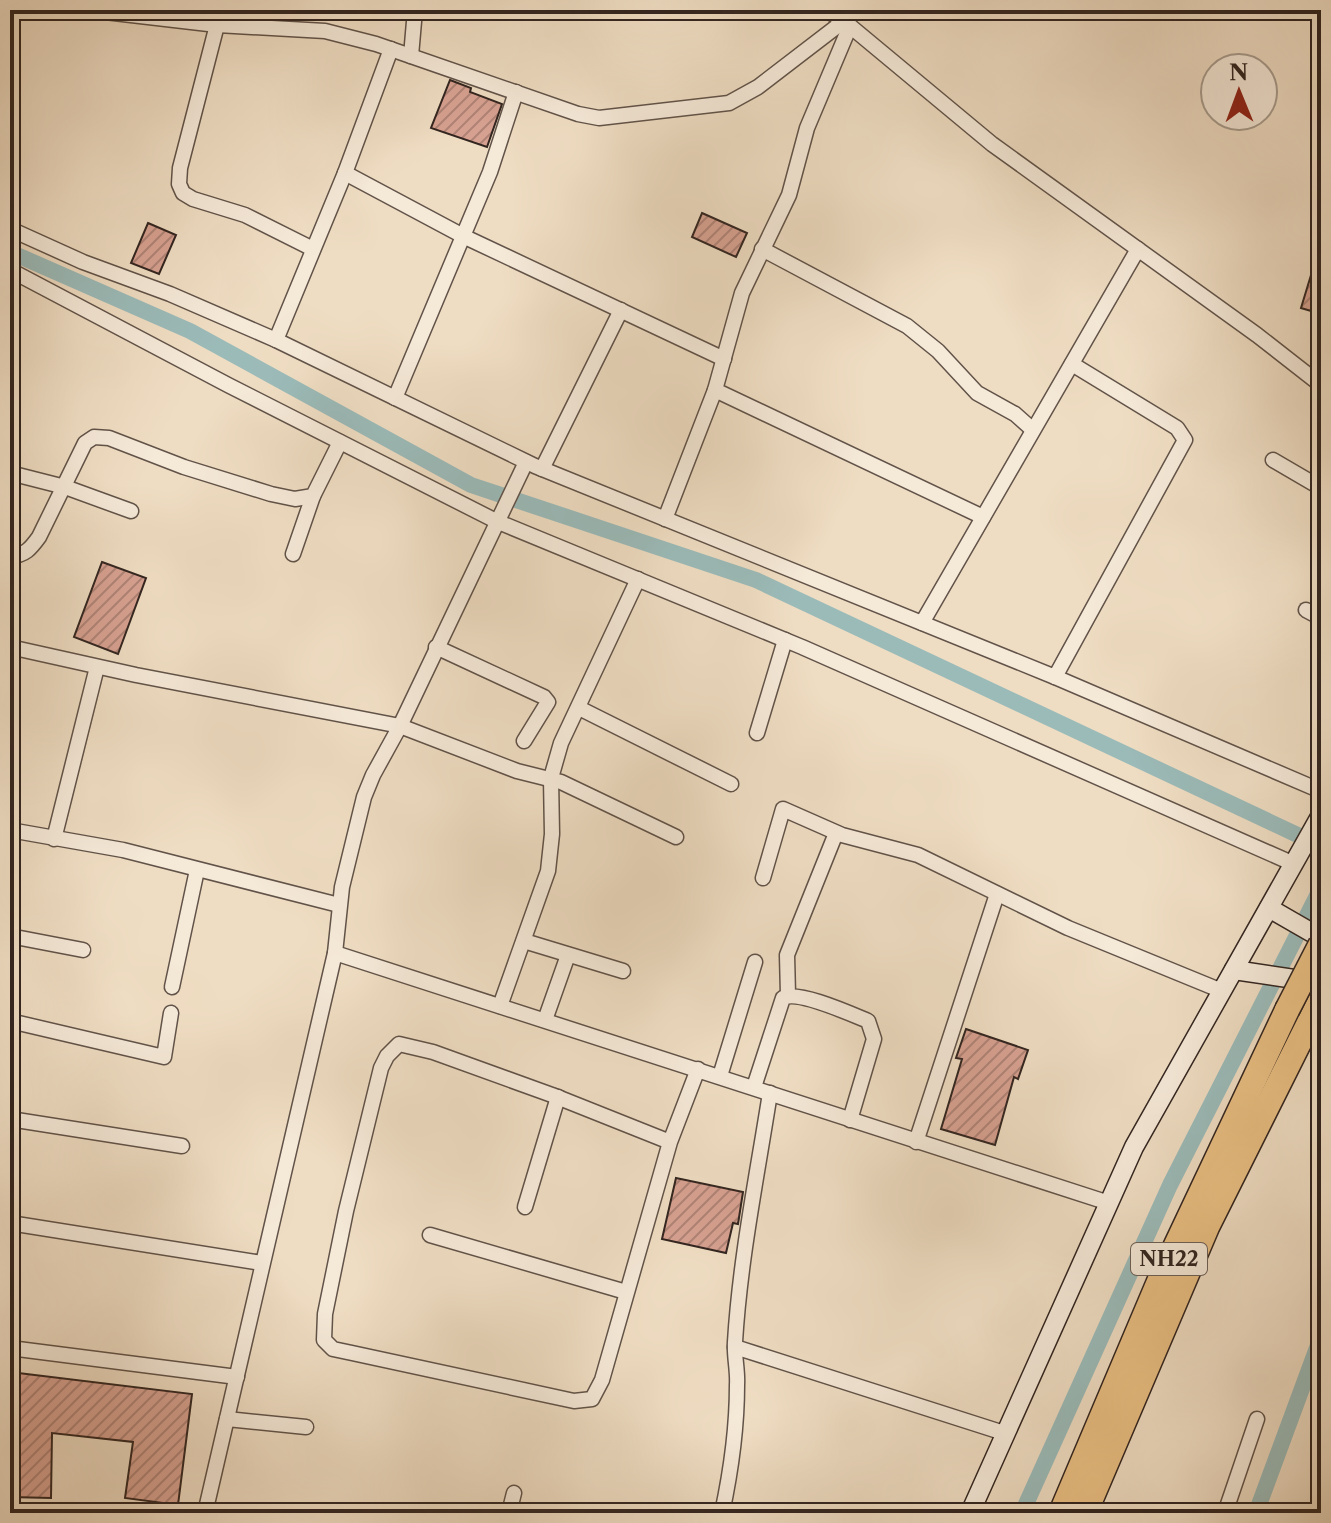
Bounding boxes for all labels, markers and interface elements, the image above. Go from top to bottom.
north arrow [1199,52,1279,132]
text: N [1229,59,1248,86]
road number: NH22 [1131,1243,1207,1275]

